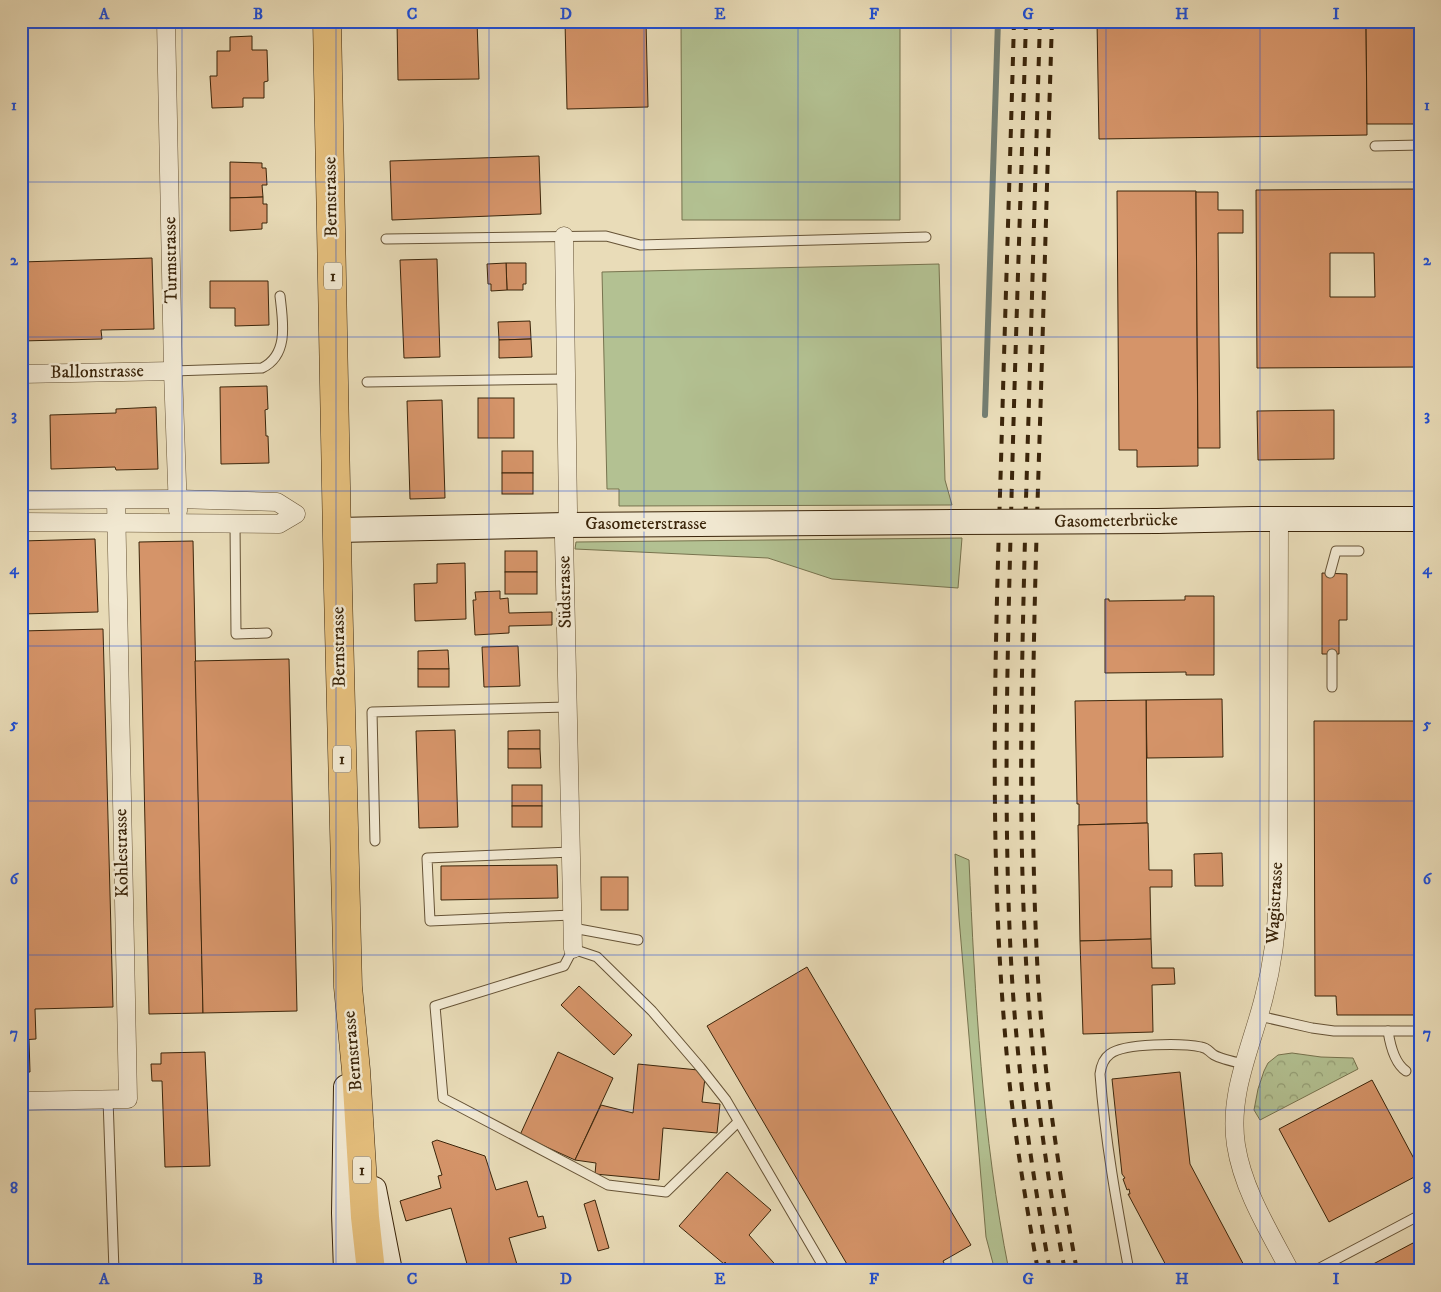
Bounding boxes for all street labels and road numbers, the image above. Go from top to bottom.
street label: Bernstrasse [319,157,343,237]
street label: Turmstrasse [159,216,183,304]
road number: 1 [324,262,342,290]
street label: Ballonstrasse [50,360,144,384]
street label: Gasometerbrücke [1054,509,1178,533]
street label: Gasometerstrasse [585,513,707,535]
street label: Südstrasse [553,555,577,629]
street label: Bernstrasse [327,607,351,687]
road number: 1 [333,746,351,772]
street label: Kohlestrasse [110,808,134,898]
street label: Wagistrasse [1262,861,1288,946]
street label: Bernstrasse [339,1010,367,1092]
road number: 1 [353,1156,371,1184]

